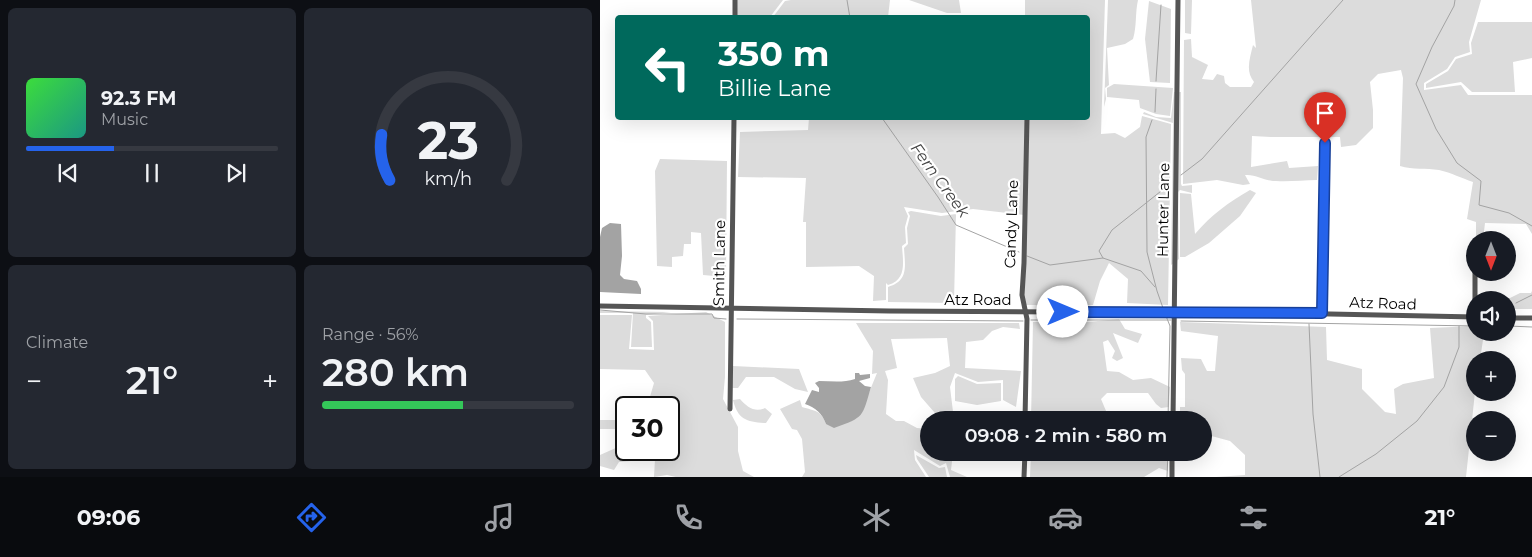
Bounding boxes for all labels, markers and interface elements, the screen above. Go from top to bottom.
text: 350 m [718,32,830,75]
icon: left [635,35,700,100]
text: Billie Lane [718,75,831,102]
text: 92.3 FM [101,87,177,110]
pin [1304,92,1346,143]
icon: arrive [1311,99,1339,127]
text: 23 [417,109,479,172]
text: Music [101,110,148,129]
water label: Fern Creek [907,139,974,222]
icon: previous [54,159,82,187]
icon: pause [138,159,166,187]
icon: next [222,159,250,187]
street label: Hunter Lane [1153,163,1173,257]
text: km/h [424,168,472,189]
street label: Candy Lane [1000,179,1022,269]
street label: Smith Lane [709,220,729,306]
north arrow [1466,231,1516,281]
map controls [1466,231,1516,461]
position arrow [1036,285,1088,337]
street label: Atz Road [944,290,1012,309]
button: sound [1466,291,1516,341]
street label: Atz Road [1349,292,1417,314]
text: Range · 56% [322,325,419,344]
text: Climate [26,333,88,352]
text: 280 km [322,349,469,396]
button: + [1466,351,1516,401]
text: 21° [126,357,178,404]
text: − [26,364,42,398]
text: + [262,364,278,398]
speed limit sign: 30 [615,396,680,461]
button: − [1466,411,1516,461]
text: 09:08 · 2 min · 580 m [965,424,1167,447]
icon: directions [294,500,329,535]
icon: music [482,500,517,535]
icon: phone [671,500,706,535]
icon: climate [859,500,894,535]
icon: car [1048,500,1083,535]
icon: filters [1236,500,1271,535]
text: 09:06 [77,504,140,531]
text: 21° [1424,504,1455,531]

